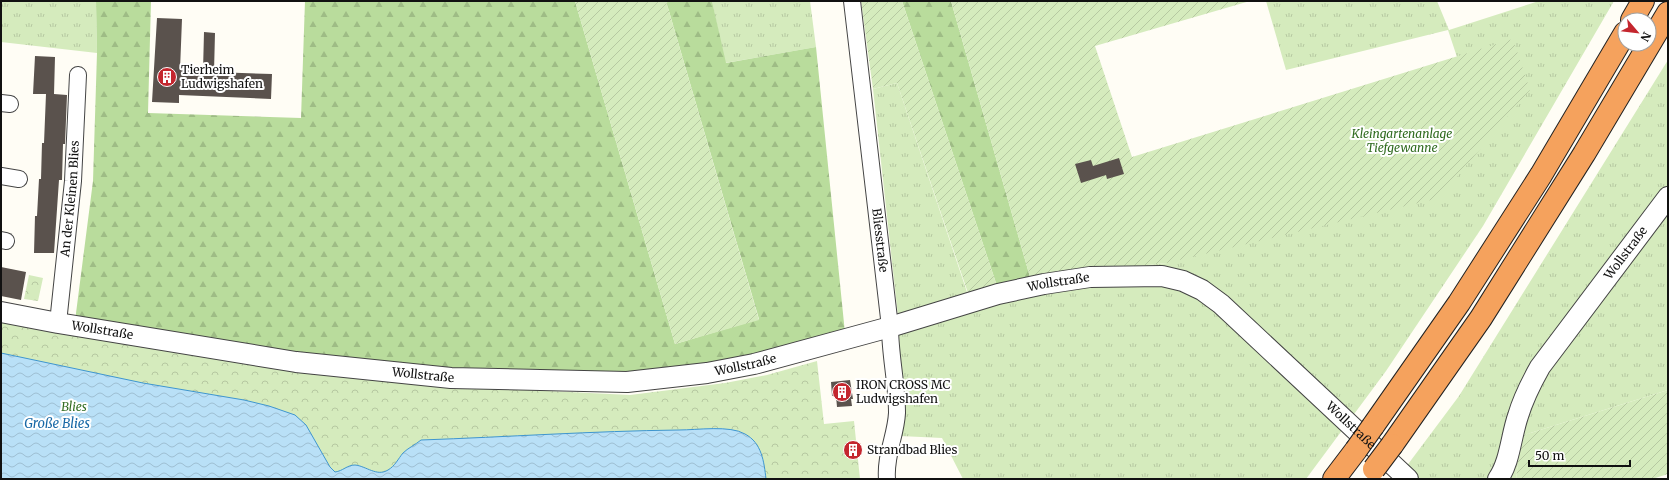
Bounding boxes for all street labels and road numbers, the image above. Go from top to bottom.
street label: An der Kleinen Blies [57,140,82,258]
street label: Bliesstraße [869,207,892,273]
street label: Wollstraße [1600,223,1650,283]
street label: Wollstraße [1025,269,1090,295]
street label: Wollstraße [69,317,134,342]
street label: Wollstraße [713,350,778,379]
street label: Wollstraße [390,364,454,385]
street label: Wollstraße [1323,398,1379,452]

